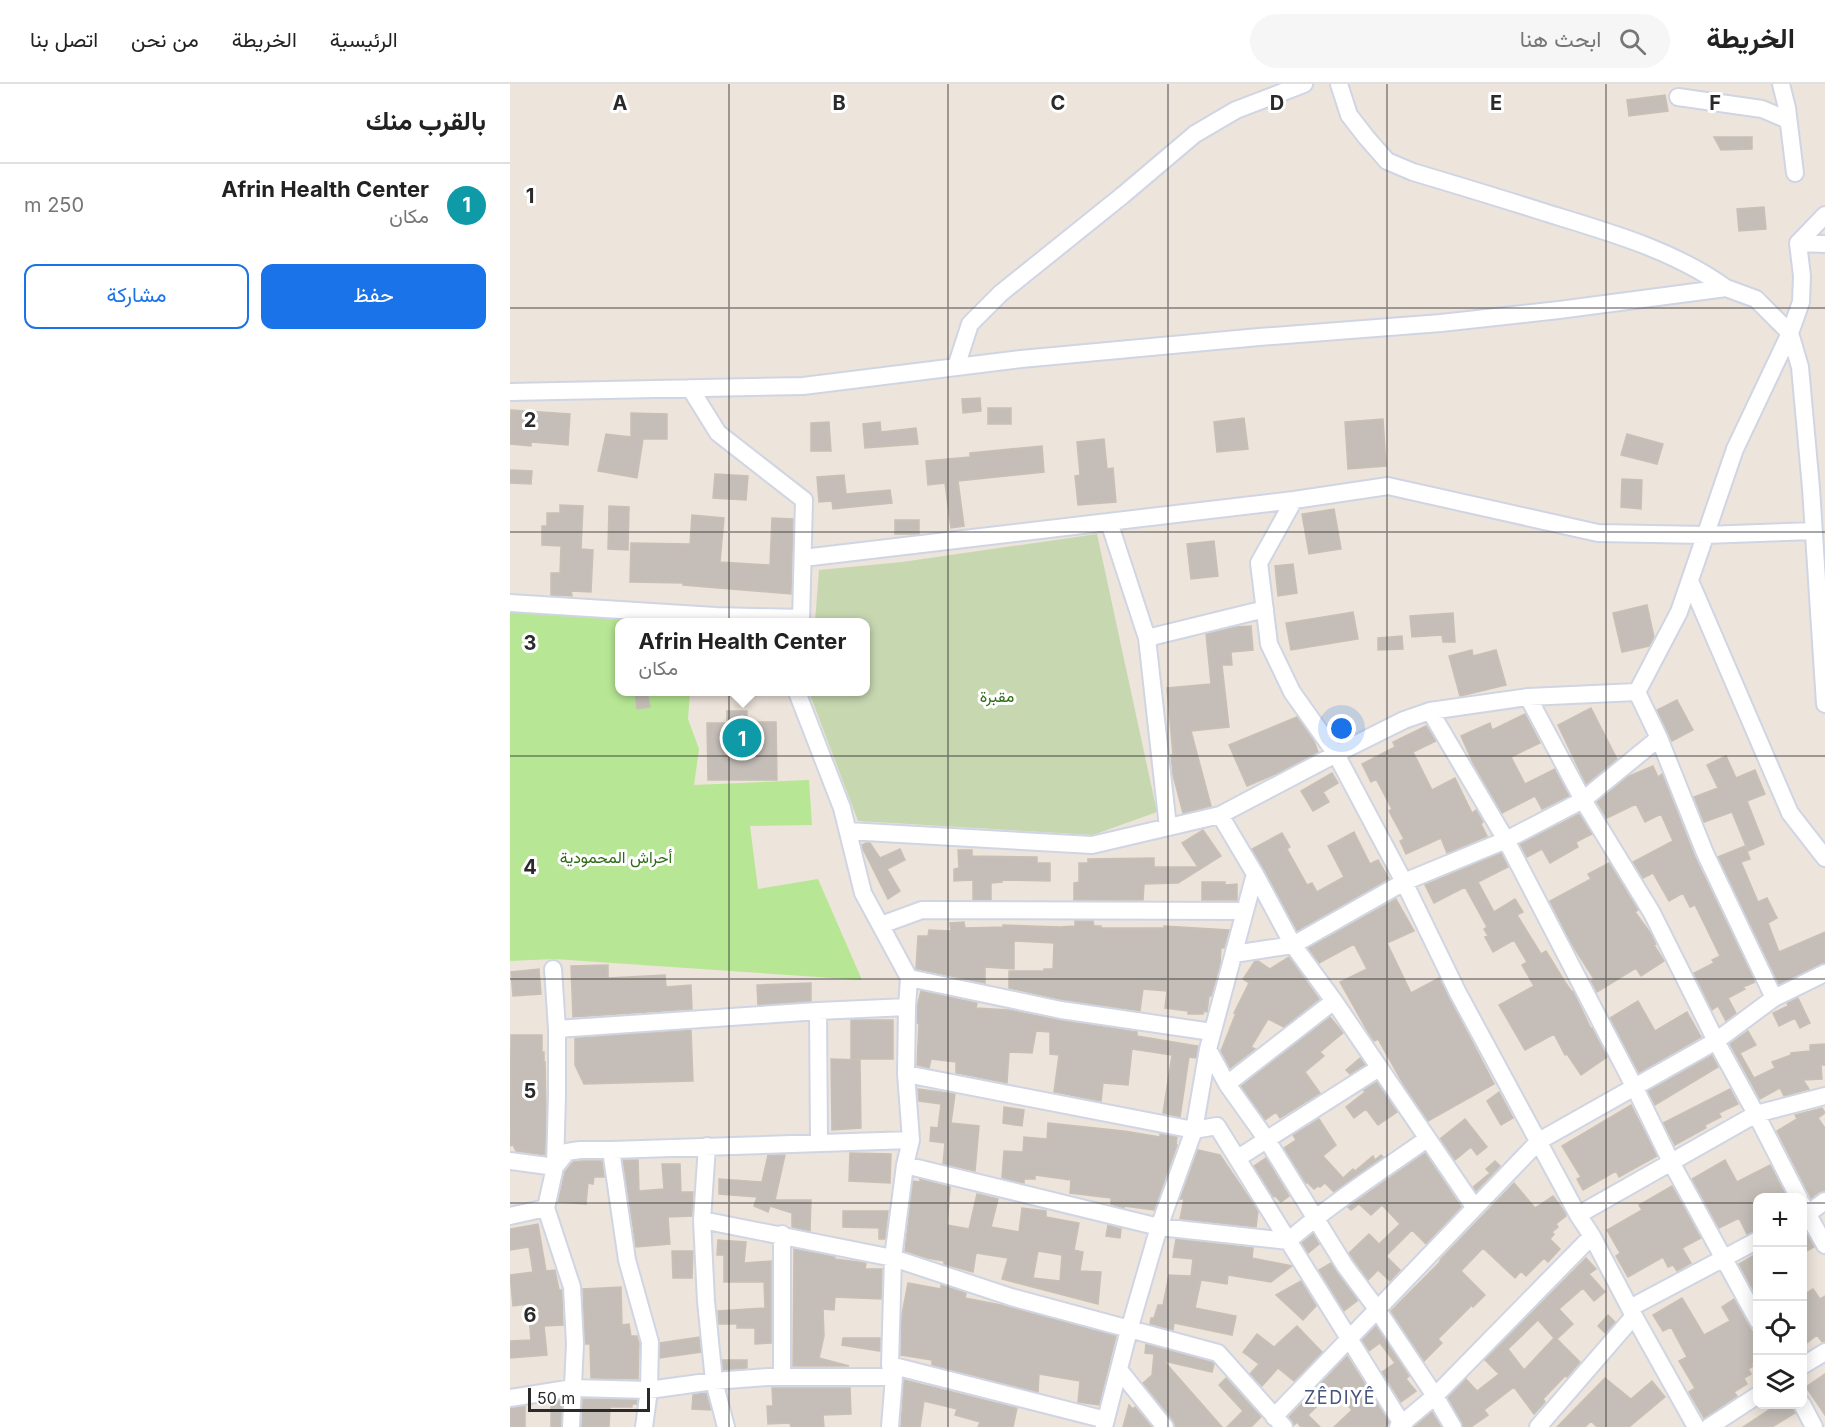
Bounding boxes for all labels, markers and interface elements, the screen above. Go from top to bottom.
search box [1250,14,1670,68]
text: الخريطة [1706,21,1795,55]
icon: search [1616,25,1649,58]
text: ابحث هنا [1520,26,1601,52]
text: اتصل بنا [30,27,98,52]
text: من نحن [131,27,199,52]
text: الخريطة [232,27,297,52]
text: الرئيسية [330,27,398,52]
text: A [613,91,628,115]
text: B [832,91,846,115]
text: C [1051,91,1065,115]
text: D [1270,91,1284,115]
text: E [1490,91,1502,115]
text: F [1709,91,1721,115]
text: بالقرب منك [366,105,486,136]
text: Afrin Health Center [221,176,429,202]
text: 1 [526,184,534,208]
text: 250 m [24,193,84,217]
text: 1 [462,193,471,217]
text: مكان [389,204,429,228]
button: مشاركة [24,264,249,329]
button: حفظ [261,264,486,329]
text: 2 [524,408,536,432]
popup [615,618,870,696]
text: Afrin Health Center [639,628,846,654]
text: 3 [524,631,536,655]
text: مكان [639,656,678,680]
park label: مقبرة [980,686,1014,707]
your location [1327,714,1356,743]
pin: 1 [722,716,762,760]
park label: أحراش المحمودية [560,847,672,868]
text: 4 [523,855,537,879]
text: 5 [524,1079,536,1103]
map controls [1753,1193,1807,1409]
button: + [1753,1193,1807,1247]
button: − [1753,1247,1807,1301]
button: locate [1753,1301,1807,1355]
text: 6 [524,1303,537,1327]
button: layers [1753,1355,1807,1409]
scale bar [528,1385,650,1412]
district label: ZÊDIYÊ [1304,1386,1376,1408]
text: 50 m [537,1388,575,1408]

